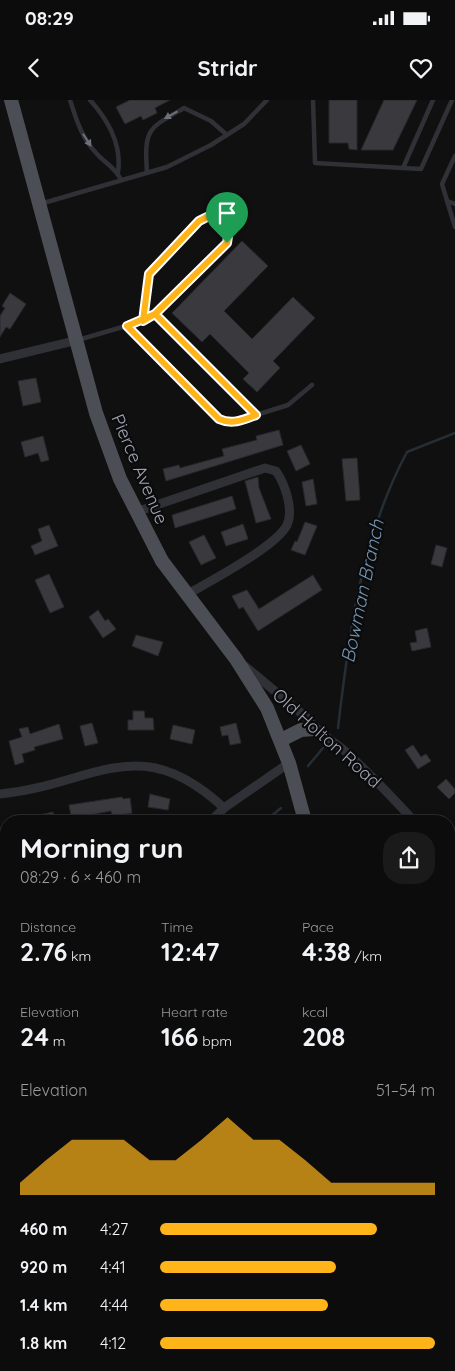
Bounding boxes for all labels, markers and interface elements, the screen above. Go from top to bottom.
text: 08:29 [25,6,74,30]
icon: back [20,54,48,82]
text: Stridr [197,54,258,82]
icon: heart [407,54,435,82]
one-way arrow [164,111,178,120]
one-way arrow [82,134,92,147]
pin [206,192,248,243]
icon: arrive [213,199,241,227]
street label: Pierce Avenue [107,411,173,527]
water label: Bowman Branch [335,516,389,665]
street label: Old Holton Road [268,683,386,793]
text: Morning run [20,830,184,865]
button: share [383,832,435,884]
text: 08:29 · 6 × 460 m [20,867,141,887]
text: Distance [20,918,76,936]
text: Time [161,918,193,936]
text: Pace [302,918,334,936]
text: 2.76 [20,936,67,967]
text: 12:47 [161,936,219,967]
text: 4:38 [302,936,351,967]
text: km [67,947,91,965]
text: /km [351,947,382,965]
text: Elevation [20,1003,79,1021]
text: Heart rate [161,1003,228,1021]
text: kcal [302,1003,328,1021]
text: 24 [20,1021,49,1052]
text: 166 [161,1021,198,1052]
text: 208 [302,1021,345,1052]
text: m [49,1032,66,1050]
text: bpm [198,1032,232,1050]
text: Elevation [20,1080,87,1100]
text: 51–54 m [376,1080,435,1100]
text: 460 m [20,1219,67,1239]
text: 4:27 [100,1219,128,1239]
text: 920 m [20,1257,67,1277]
text: 4:41 [100,1257,126,1277]
text: 1.4 km [20,1295,67,1315]
text: 4:44 [100,1295,128,1315]
text: 1.8 km [20,1333,67,1353]
text: 4:12 [100,1333,126,1353]

